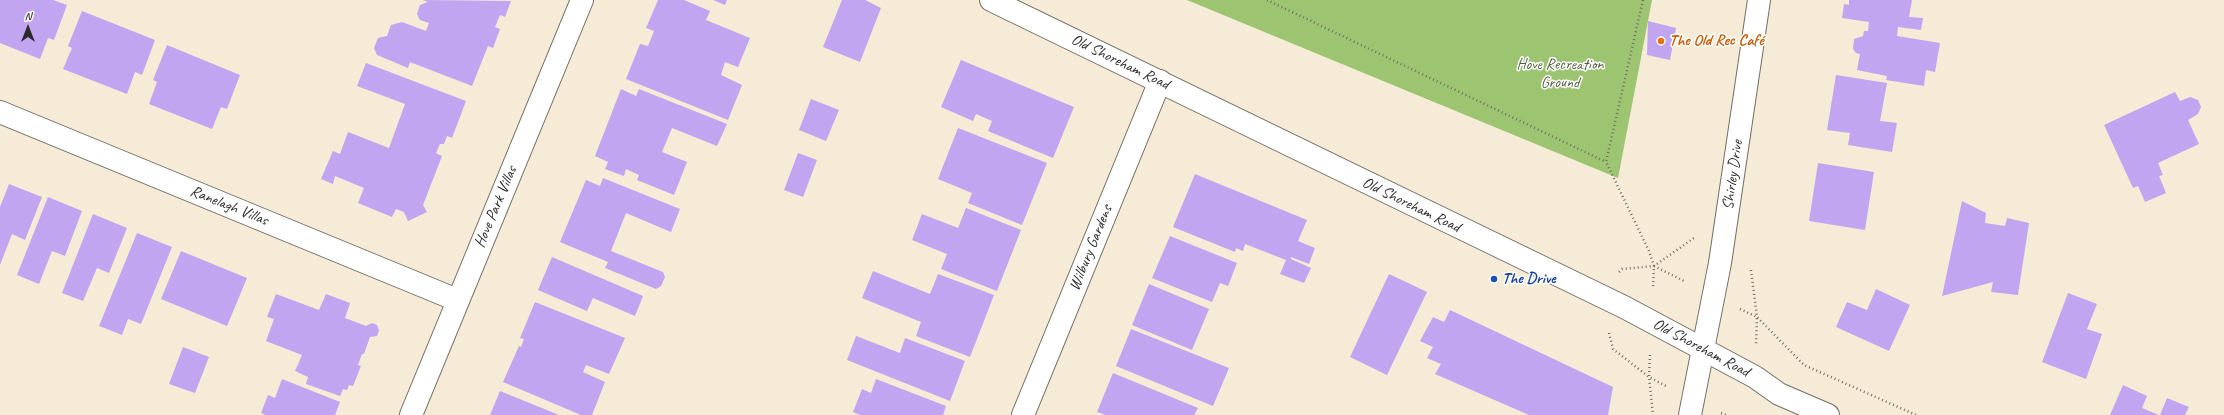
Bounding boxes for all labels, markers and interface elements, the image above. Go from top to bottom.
north arrow [8,8,48,48]
text: N [25,9,31,23]
street label: Old Shoreham Road [1068,30,1172,94]
place label: The Old Rec Café [1669,31,1763,51]
marker: The Old Rec Café [1656,36,1666,46]
park label: Hove Recreation Ground [1516,55,1604,93]
street label: Shirley Drive [1719,139,1747,211]
street label: Hove Park Villas [470,163,522,251]
street label: Old Shoreham Road [1359,173,1463,237]
street label: Ranelagh Villas [187,182,271,230]
street label: Wilbury Gardens [1065,203,1117,293]
place label: The Drive [1502,269,1556,289]
marker: The Drive [1489,274,1499,284]
street label: Old Shoreham Road [1649,314,1753,382]

